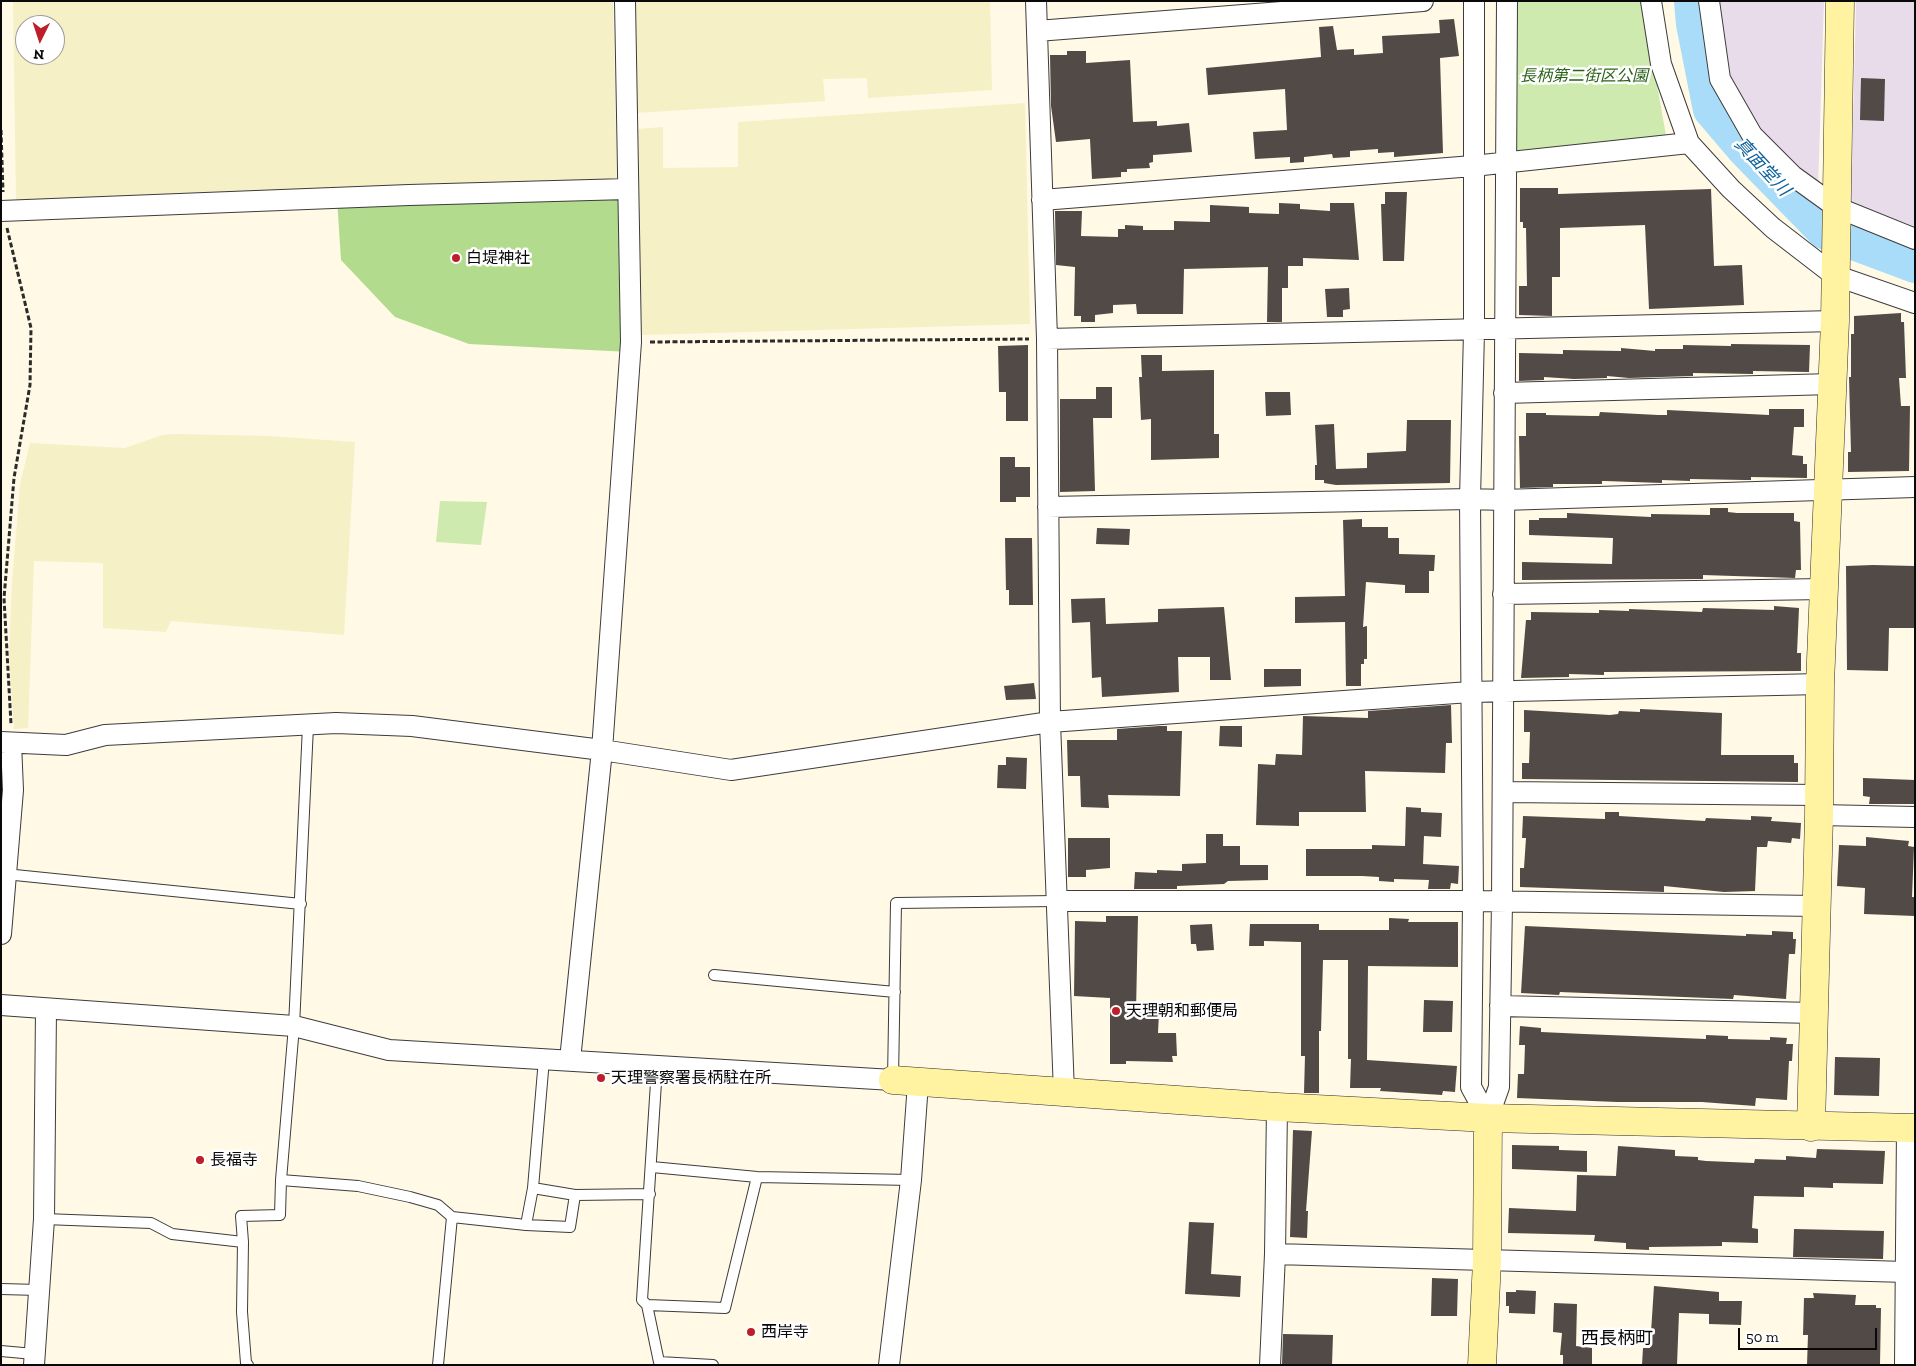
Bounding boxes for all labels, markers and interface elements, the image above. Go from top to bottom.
north arrow [15,15,65,65]
text: N [33,46,45,63]
park label: 長柄第二街区公園 [1520,66,1648,86]
water label: 真面堂川 [1730,133,1794,201]
place label: 白堤神社 [466,248,530,268]
marker: 白堤神社 [450,252,462,264]
place label: 天理朝和郵便局 [1126,1001,1238,1021]
marker: 天理朝和郵便局 [1110,1005,1122,1017]
place label: 天理警察署長柄駐在所 [611,1068,771,1088]
marker: 天理警察署長柄駐在所 [595,1072,607,1084]
place label: 長福寺 [210,1150,258,1170]
marker: 長福寺 [194,1154,206,1166]
scale bar [1741,1318,1880,1350]
place label: 西岸寺 [761,1322,809,1342]
marker: 西岸寺 [745,1326,757,1338]
district label: 西長柄町 [1581,1328,1653,1350]
text: 50 m [1746,1328,1779,1346]

